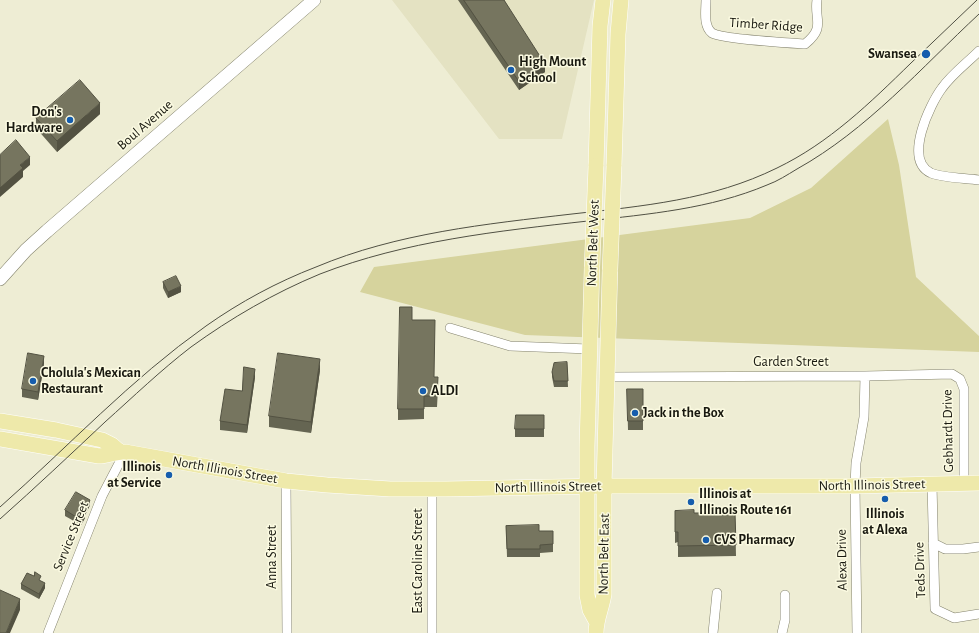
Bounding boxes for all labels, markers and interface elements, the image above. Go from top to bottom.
street label: Timber Ridge [729,14,803,36]
place label: Swansea [868,46,917,62]
marker: Swansea [920,48,932,60]
place label: High Mount School [519,54,586,86]
marker: High Mount School [506,65,516,75]
street label: Boul Avenue [114,96,176,154]
place label: Don's Hardware [6,104,62,136]
marker: Don's Hardware [65,115,75,125]
street label: North Belt West [583,199,603,287]
street label: Garden Street [753,354,829,370]
place label: Cholula's Mexican Restaurant [41,365,141,398]
marker: Cholula's Mexican Restaurant [28,376,38,386]
place label: ALDI [431,383,459,399]
marker: ALDI [418,386,428,396]
street label: Gebhardt Drive [939,389,957,473]
place label: Jack in the Box [643,405,724,421]
marker: Jack in the Box [630,408,640,418]
street label: North Illinois Street [171,452,279,488]
place label: Illinois at Service [107,459,161,492]
marker: Illinois at Service [164,470,174,480]
street label: North Illinois Street [819,476,925,494]
street label: North Illinois Street [495,478,601,496]
place label: Illinois at Illinois Route 161 [699,486,792,518]
marker: Illinois at Alexa [880,494,890,504]
marker: Illinois at Illinois Route 161 [686,497,696,507]
street label: Service Street [49,499,93,573]
place label: Illinois at Alexa [862,506,908,538]
street label: East Caroline Street [410,508,426,614]
street label: North Belt East [595,513,613,595]
street label: Anna Street [264,525,280,589]
street label: Alexa Drive [833,529,851,591]
place label: CVS Pharmacy [714,532,795,548]
marker: CVS Pharmacy [701,535,711,545]
street label: Teds Drive [911,542,929,598]

